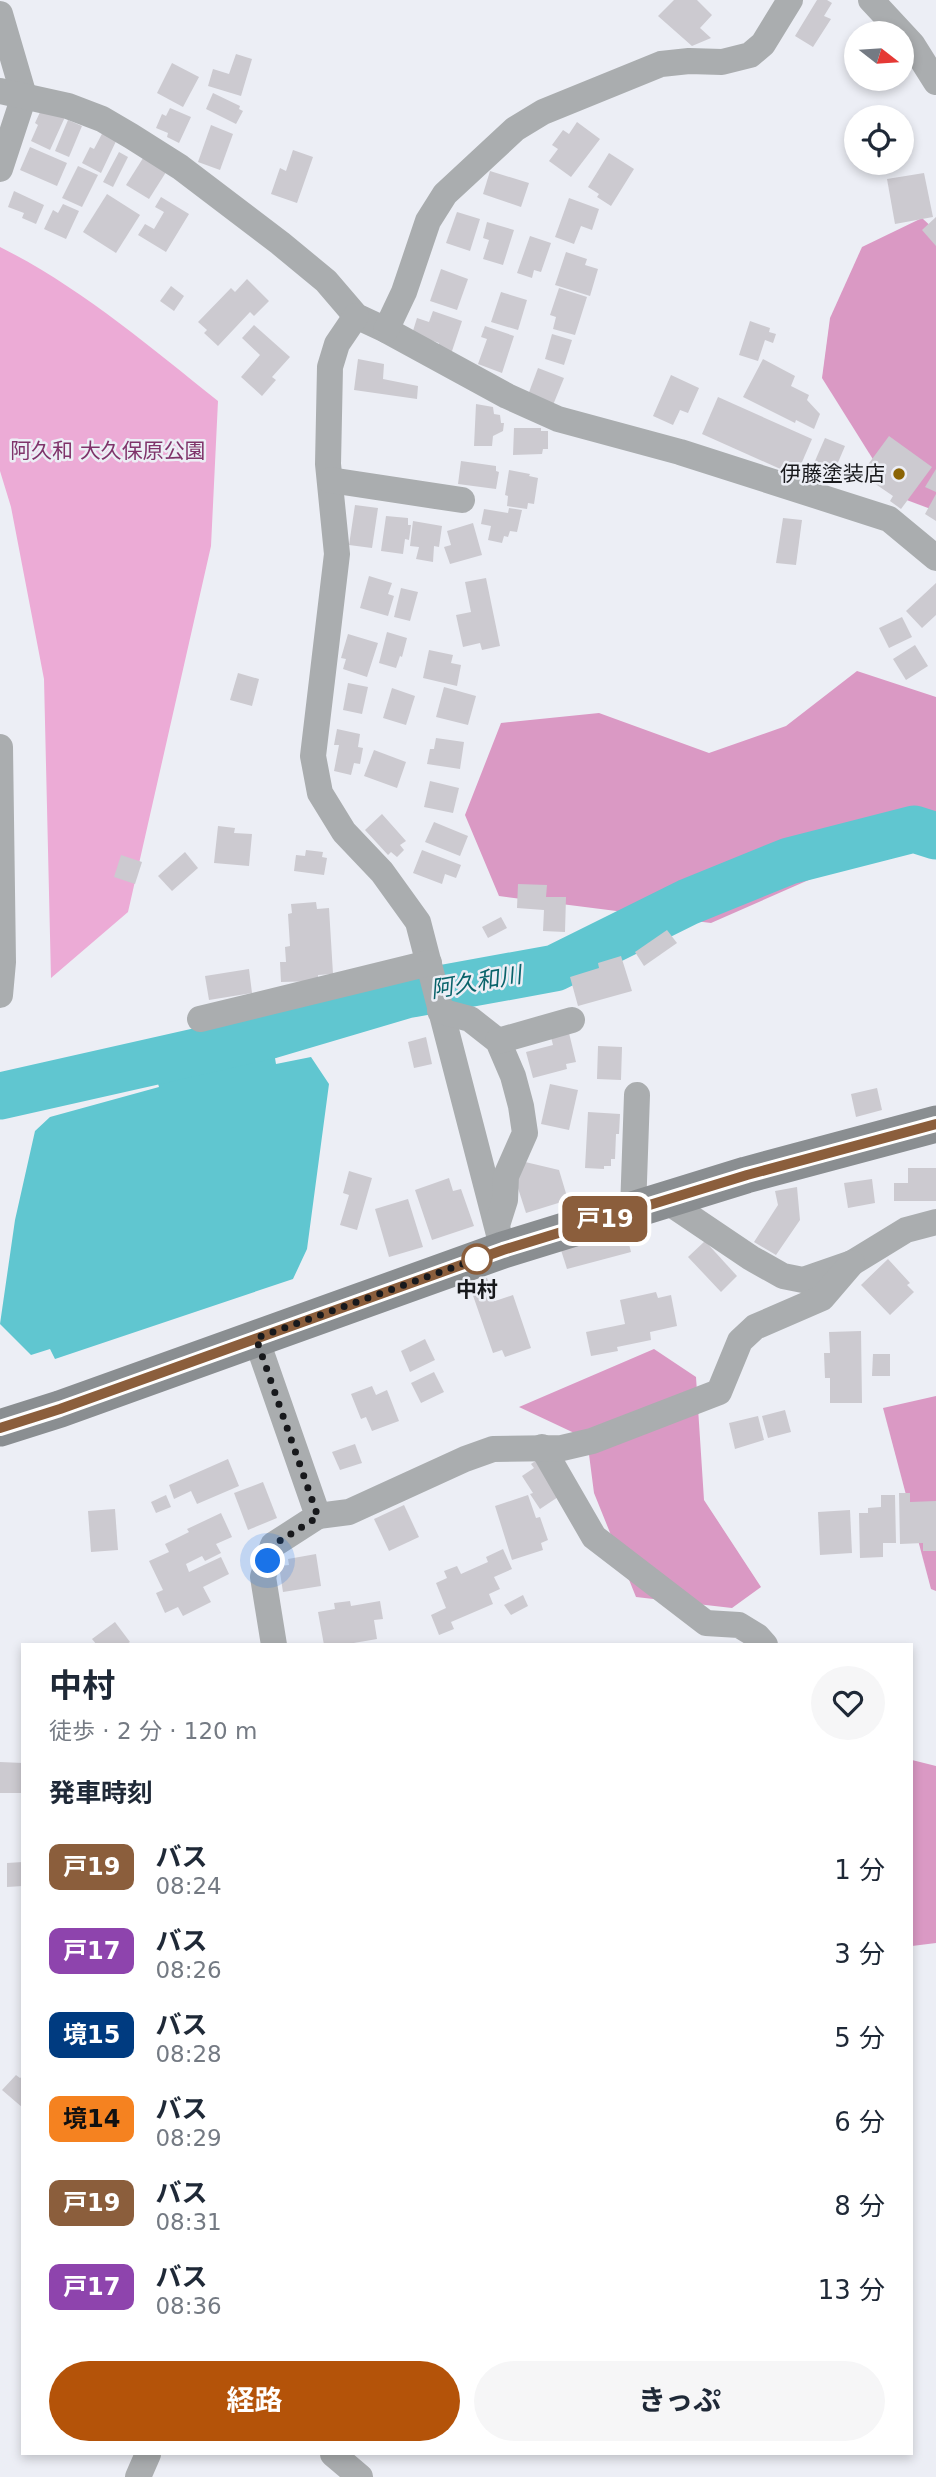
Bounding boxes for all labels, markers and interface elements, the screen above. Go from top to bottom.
north arrow [844,21,914,91]
map controls [844,21,914,175]
button: locate [844,105,914,175]
park label: 阿久和 大久保原公園 [10,439,206,463]
place label: 伊藤塗装店 [780,462,885,486]
marker: 伊藤塗装店 [891,466,907,482]
water label: 阿久和川 [428,961,527,1003]
line badge: 戸19 [565,1196,645,1242]
text: 戸19 [576,1205,634,1233]
marker: 中村 [462,1244,492,1274]
place label: 中村 [456,1278,498,1302]
your location [250,1543,285,1578]
text: 中村 [49,1666,115,1705]
button: heart [811,1666,885,1740]
text: 徒歩 · 2 分 · 120 m [49,1718,257,1744]
text: 発車時刻 [49,1778,153,1808]
text: バス [155,1842,207,1872]
text: 戸19 [63,1853,120,1881]
text: 1 分 [834,1855,885,1885]
text: 08:24 [155,1873,222,1899]
text: バス [155,1926,207,1956]
text: 戸17 [63,1937,120,1965]
text: 3 分 [834,1939,885,1969]
text: 08:26 [155,1957,222,1983]
text: バス [155,2010,207,2040]
text: 境15 [63,2021,120,2049]
text: 5 分 [834,2023,885,2053]
text: 08:28 [155,2041,222,2067]
text: バス [155,2094,207,2124]
text: 境14 [63,2105,120,2133]
text: 6 分 [834,2107,885,2137]
text: 08:29 [155,2125,222,2151]
text: バス [155,2178,207,2208]
text: 戸19 [63,2189,120,2217]
text: 8 分 [834,2191,885,2221]
text: 08:31 [155,2209,222,2235]
text: バス [155,2262,207,2292]
text: 戸17 [63,2273,120,2301]
text: 13 分 [818,2275,885,2305]
text: 08:36 [155,2293,222,2319]
button: 経路 [49,2361,460,2441]
button: きっぷ [474,2361,885,2441]

